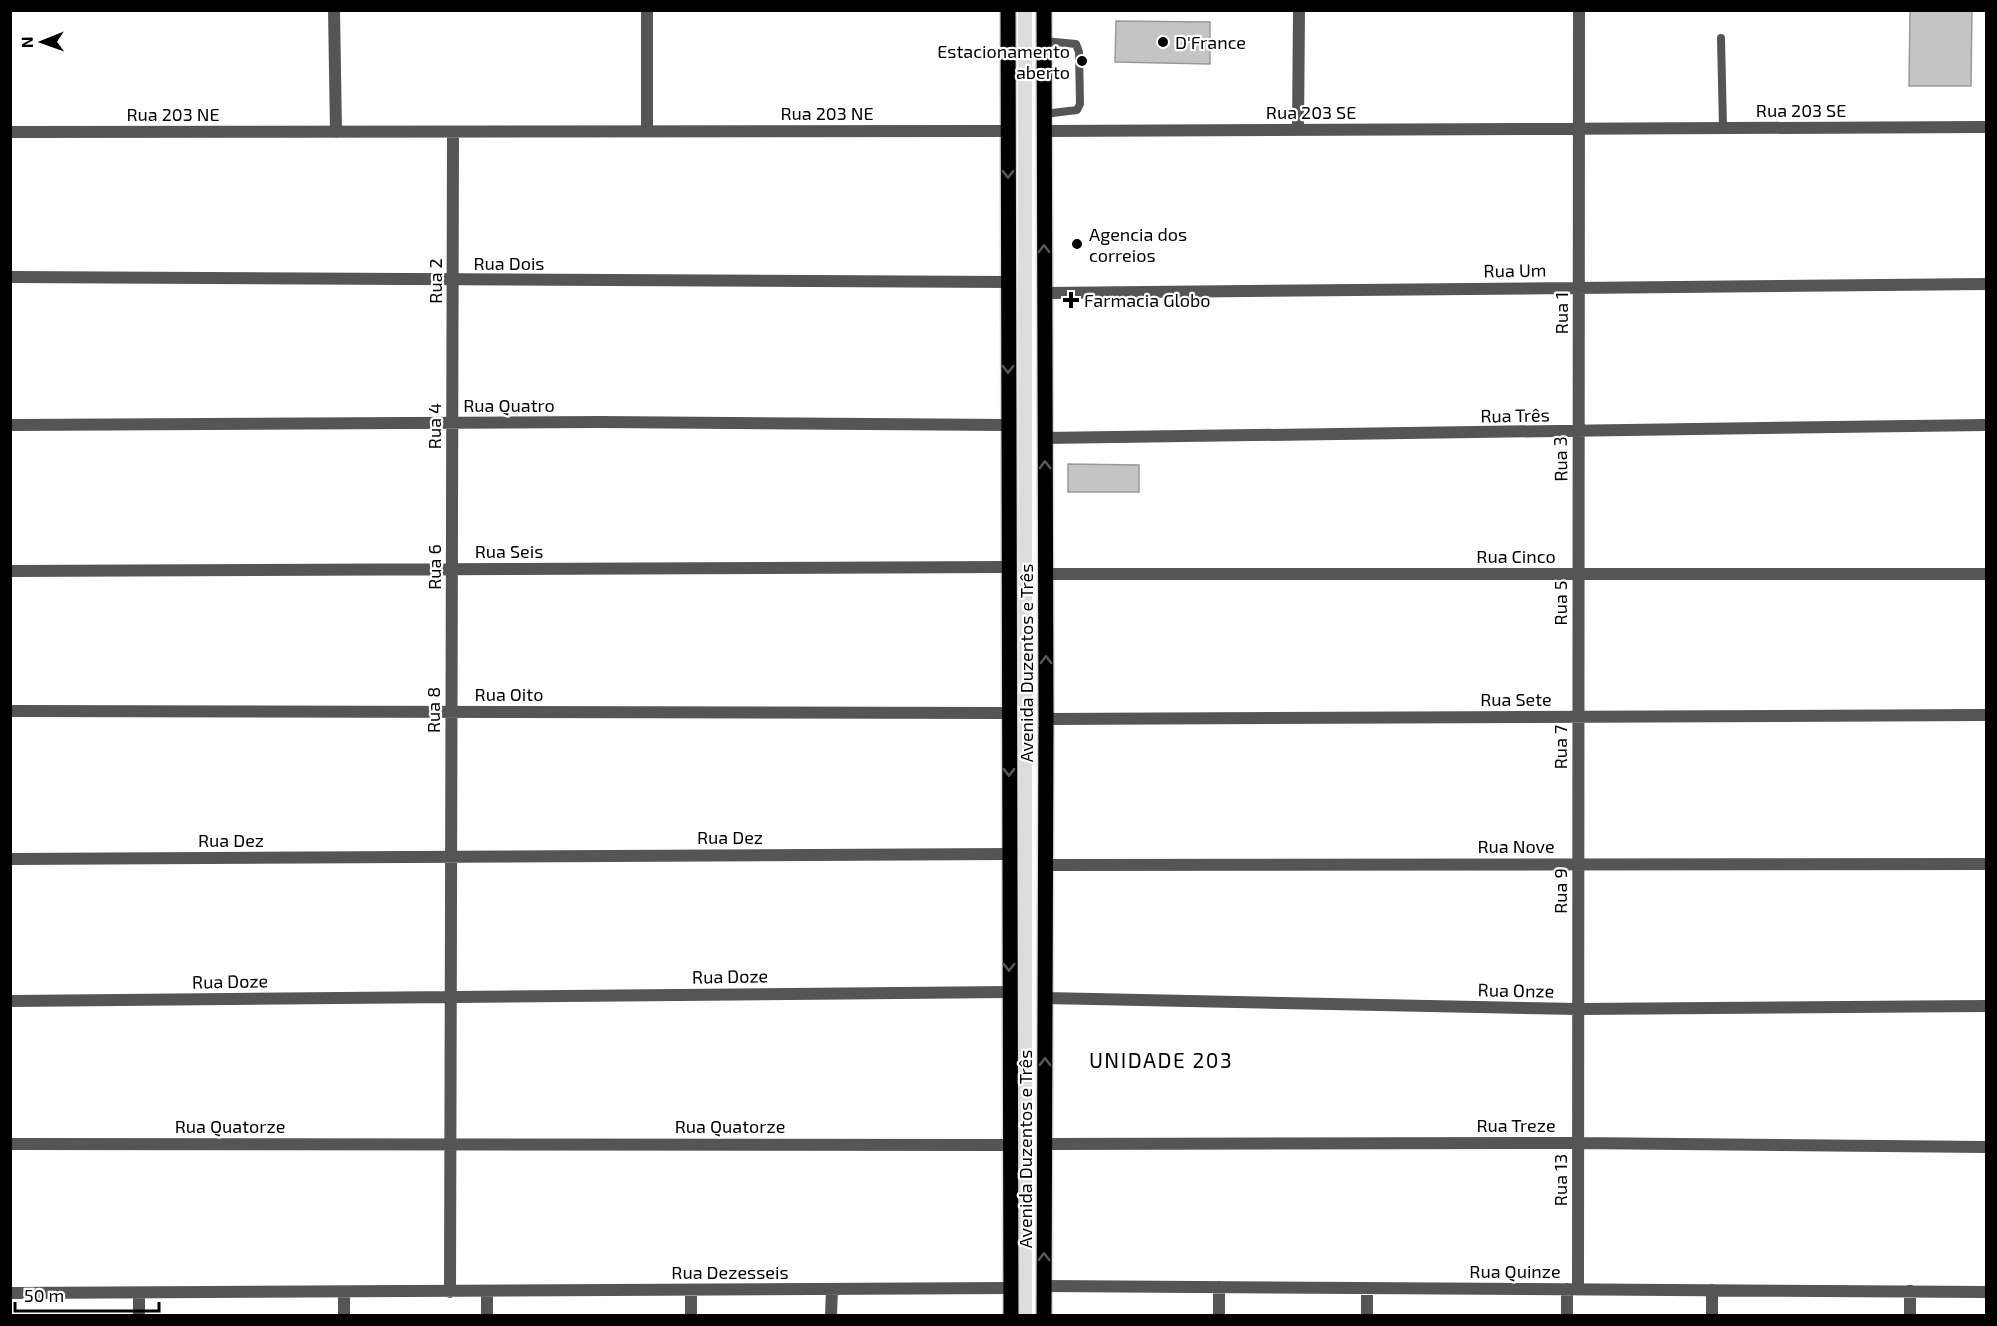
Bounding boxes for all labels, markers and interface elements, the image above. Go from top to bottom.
north arrow [12,12,72,72]
place label: D'France [1175,31,1246,53]
marker: D'France [1156,35,1170,49]
text: N [17,36,36,48]
place label: Estacionamento aberto [937,40,1070,83]
marker: Estacionamento aberto [1075,54,1089,68]
street label: Rua 203 SE [1756,99,1846,121]
street label: Rua 203 SE [1266,101,1356,123]
street label: Rua 203 NE [780,102,874,124]
street label: Rua 203 NE [126,103,220,125]
one-way arrow [1002,169,1014,178]
place label: Agencia dos correios [1089,223,1187,266]
marker: Agencia dos correios [1070,237,1084,251]
one-way arrow [1038,245,1050,254]
street label: Rua Dois [473,252,545,274]
street label: Rua 2 [424,258,446,304]
street label: Rua Um [1483,258,1547,282]
place label: Farmacia Globo [1084,289,1211,311]
marker: Farmacia Globo [1062,291,1080,309]
street label: Rua 1 [1550,292,1572,334]
one-way arrow [1002,364,1014,373]
street label: Rua Quatro [463,394,555,416]
street label: Rua 4 [423,403,445,449]
street label: Rua Três [1480,403,1550,427]
street label: Rua 3 [1549,436,1571,482]
one-way arrow [1038,461,1051,470]
street label: Rua Seis [475,540,543,562]
street label: Rua 6 [423,544,445,590]
street label: Rua Cinco [1476,545,1556,567]
street label: Avenida Duzentos e Três [1015,564,1037,762]
street label: Rua 5 [1549,581,1571,625]
one-way arrow [1040,656,1052,665]
street label: Rua Oito [475,683,543,705]
street label: Rua 8 [422,687,444,733]
street label: Rua Sete [1480,688,1552,710]
street label: Rua 7 [1549,725,1571,769]
one-way arrow [1003,767,1015,776]
street label: Rua Dez [697,826,763,848]
street label: Rua Dez [198,829,264,851]
street label: Rua Nove [1477,835,1555,857]
street label: Rua 9 [1549,868,1571,914]
one-way arrow [1003,962,1015,971]
street label: Rua Doze [692,964,768,988]
street label: Rua Doze [192,969,268,993]
street label: Rua Onze [1478,978,1554,1002]
district label: UNIDADE 203 [1089,1047,1233,1072]
street label: Avenida Duzentos e Três [1014,1050,1036,1248]
one-way arrow [1039,1058,1051,1067]
street label: Rua Treze [1476,1114,1556,1136]
street label: Rua Quatorze [175,1115,285,1137]
street label: Rua Quatorze [675,1115,785,1137]
street label: Rua 13 [1549,1154,1571,1206]
one-way arrow [1038,1253,1050,1262]
street label: Rua Quinze [1469,1260,1561,1282]
street label: Rua Dezesseis [671,1261,789,1283]
scale bar [15,1275,159,1313]
text: 50 m [24,1284,64,1306]

